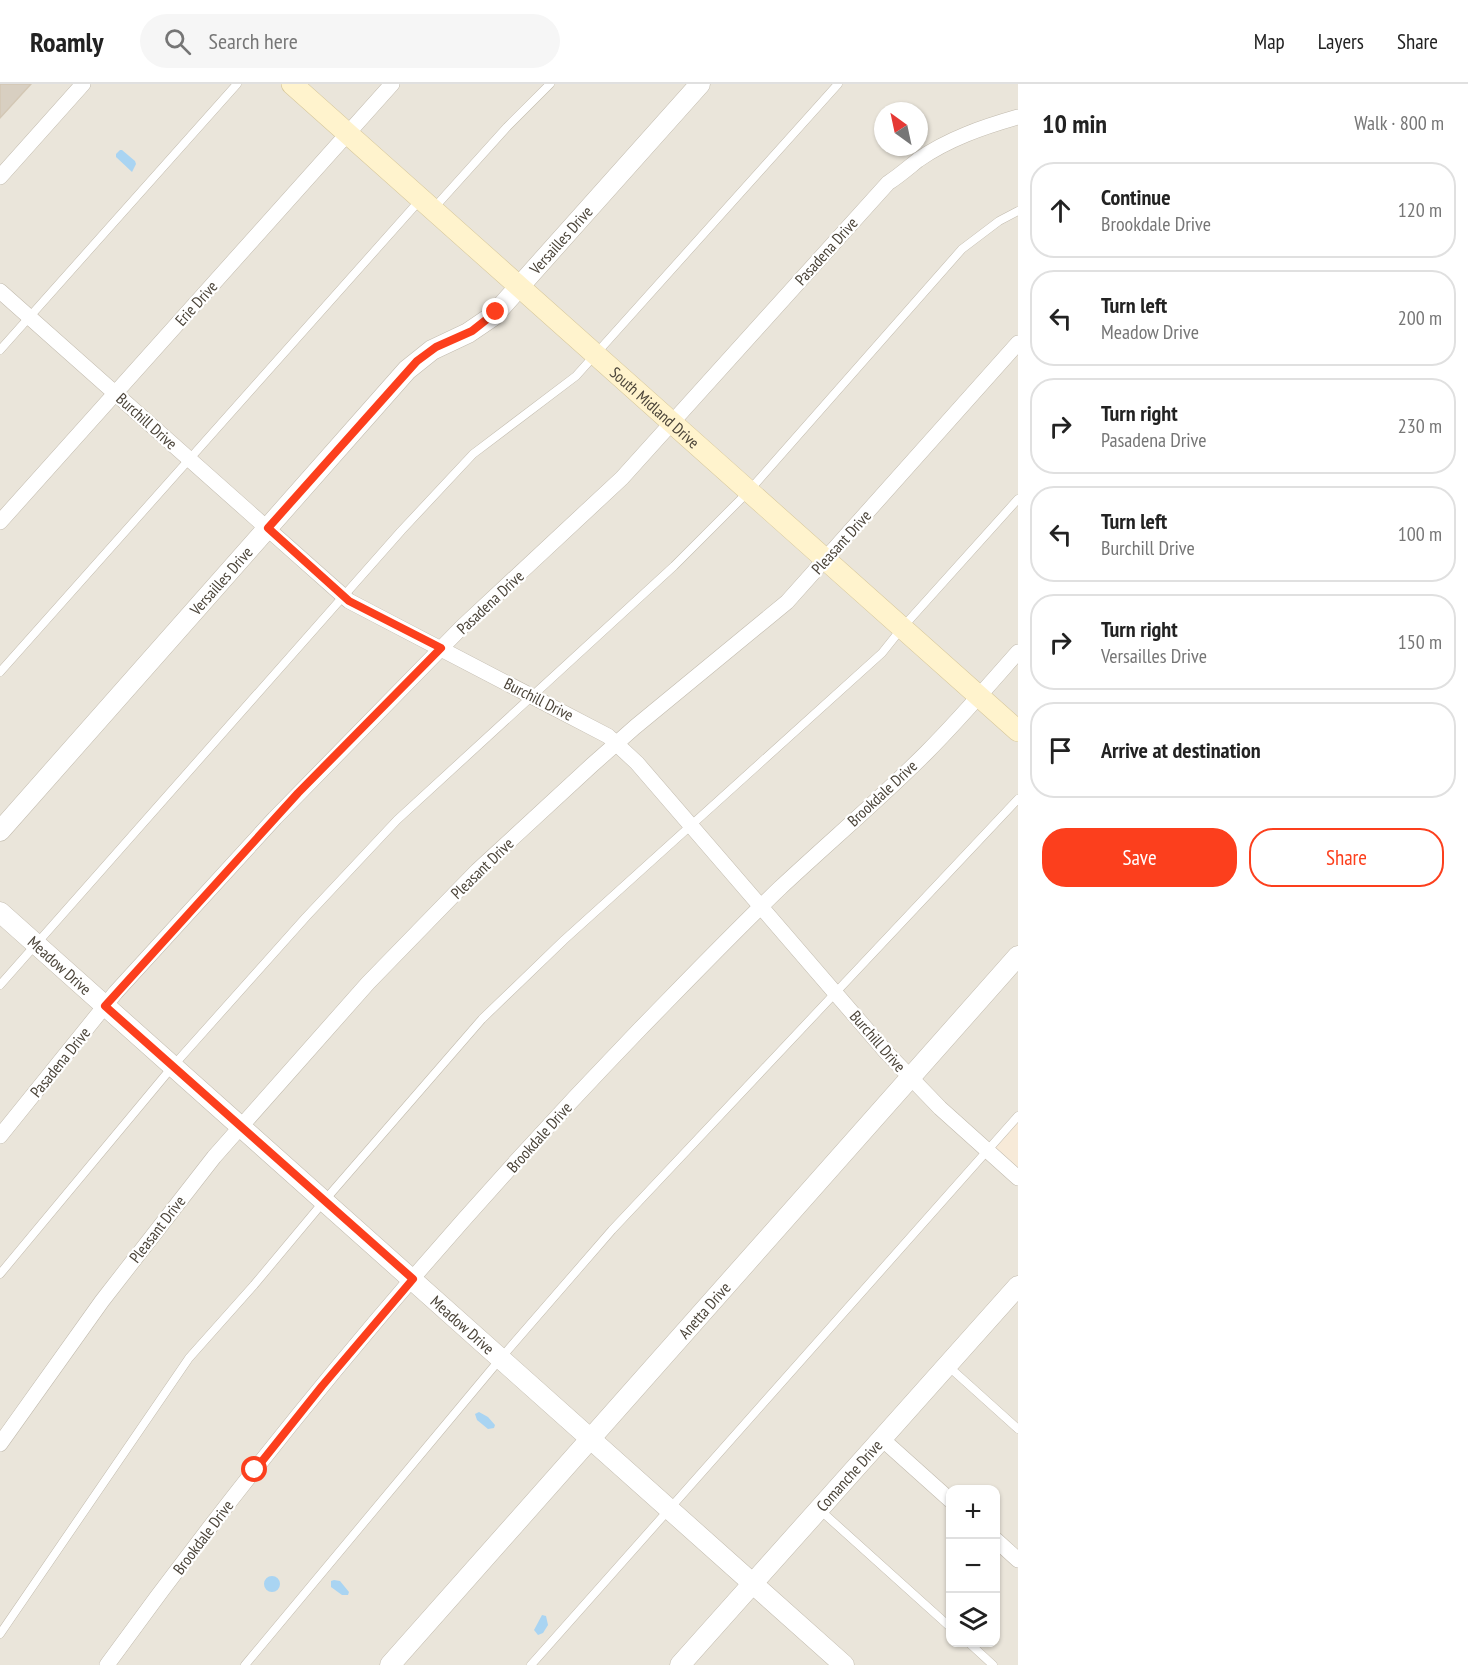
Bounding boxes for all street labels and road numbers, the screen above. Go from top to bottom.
street label: Versailles Drive [524,202,597,279]
street label: Pasadena Drive [790,213,862,289]
street label: Erie Drive [171,276,221,330]
street label: South Midland Drive [606,362,704,452]
street label: Burchill Drive [112,388,182,454]
street label: Pleasant Drive [807,506,875,578]
street label: Versailles Drive [185,542,257,620]
street label: Pasadena Drive [452,566,528,638]
street label: Burchill Drive [501,673,577,725]
street label: Brookdale Drive [843,756,921,830]
street label: Pleasant Drive [446,833,518,903]
street label: Meadow Drive [24,932,96,999]
street label: Burchill Drive [846,1006,910,1076]
street label: Pasadena Drive [26,1023,94,1101]
street label: Brookdale Drive [502,1098,576,1176]
street label: Pleasant Drive [125,1191,189,1267]
street label: Anetta Drive [674,1278,735,1343]
street label: Meadow Drive [427,1291,499,1358]
street label: Comanche Drive [812,1435,886,1516]
street label: Brookdale Drive [169,1496,237,1578]

